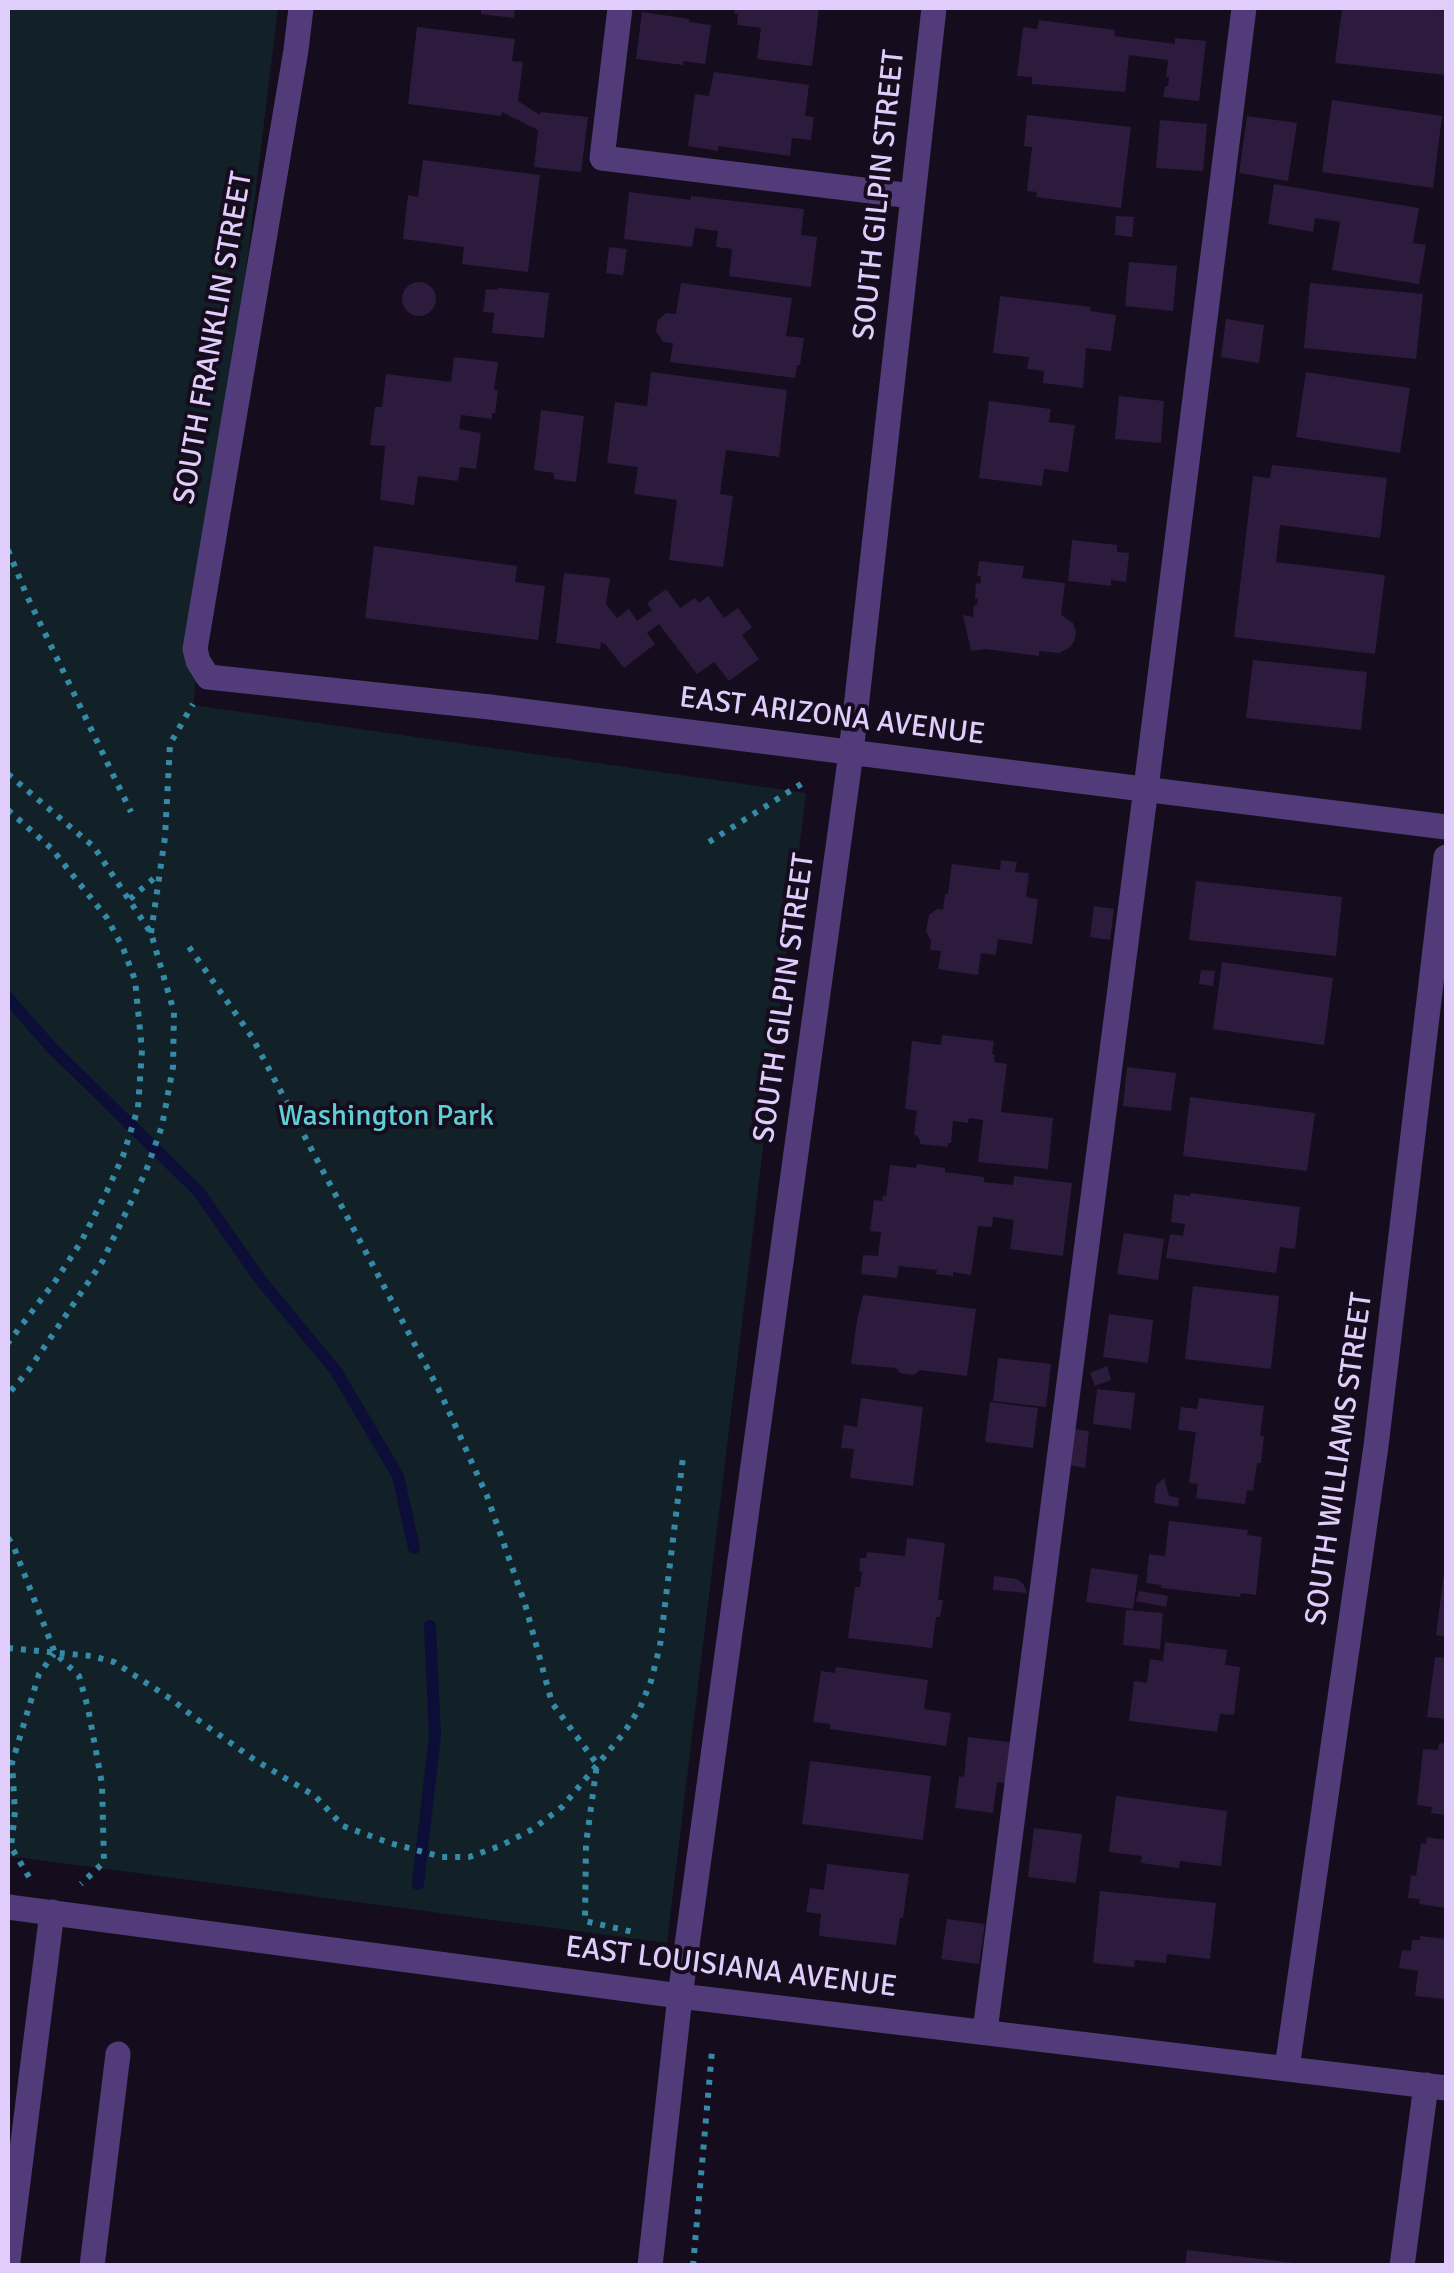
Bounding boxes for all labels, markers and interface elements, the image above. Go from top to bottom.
street label: SOUTH GILPIN STREET [847,48,913,342]
street label: SOUTH FRANKLIN STREET [167,169,261,507]
street label: EAST ARIZONA AVENUE [677,680,987,754]
street label: SOUTH GILPIN STREET [747,851,823,1145]
park label: Washington Park [278,1099,494,1135]
street label: SOUTH WILLIAMS STREET [1299,1291,1381,1627]
street label: EAST LOUISIANA AVENUE [563,1930,899,2006]

